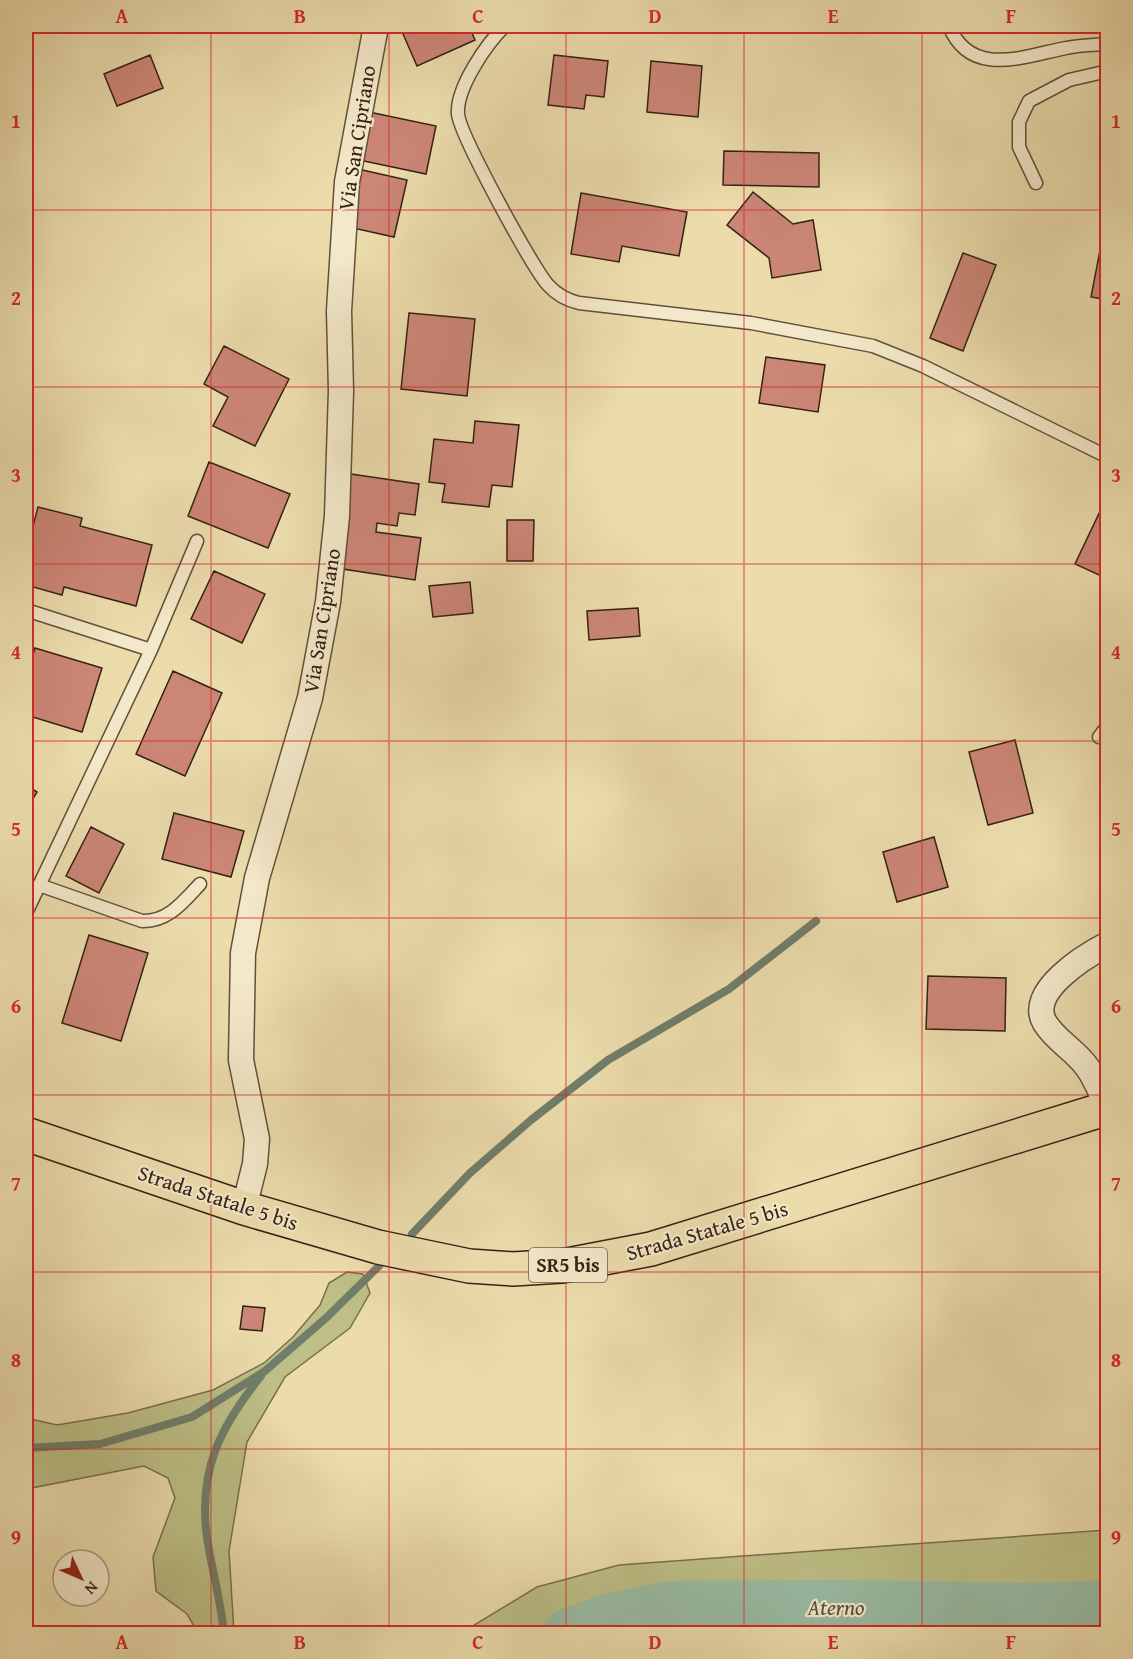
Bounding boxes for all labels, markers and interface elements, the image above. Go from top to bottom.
text: A [116,1,129,30]
text: B [294,1,306,30]
text: C [472,1,484,30]
text: D [648,1,662,30]
text: E [828,1,839,30]
text: F [1006,1,1016,30]
street label: Via San Cipriano [330,63,383,213]
text: 1 [11,106,21,135]
text: 1 [1111,106,1121,135]
text: 2 [11,283,21,312]
text: 2 [1111,283,1121,312]
text: 3 [11,460,21,489]
text: 3 [1111,460,1121,489]
street label: Via San Cipriano [295,546,348,696]
text: 4 [11,637,21,666]
text: 4 [1111,637,1121,666]
text: 5 [11,814,21,843]
text: 5 [1111,814,1121,843]
text: 6 [11,991,21,1020]
text: 6 [1111,991,1121,1020]
street label: Strada Statale 5 bis [134,1157,302,1238]
text: 7 [11,1168,21,1197]
text: 7 [1111,1168,1121,1197]
street label: Strada Statale 5 bis [622,1193,791,1268]
road number: SR5 bis [529,1248,607,1282]
text: 8 [11,1345,21,1374]
text: 8 [1111,1345,1121,1374]
text: 9 [11,1522,21,1551]
text: 9 [1111,1522,1121,1551]
north arrow [51,1548,111,1608]
text: N [79,1576,104,1601]
water label: Aterno [806,1591,865,1623]
text: A [116,1627,129,1656]
text: B [294,1627,306,1656]
text: C [472,1627,484,1656]
text: D [648,1627,662,1656]
text: E [828,1627,839,1656]
text: F [1006,1627,1016,1656]

